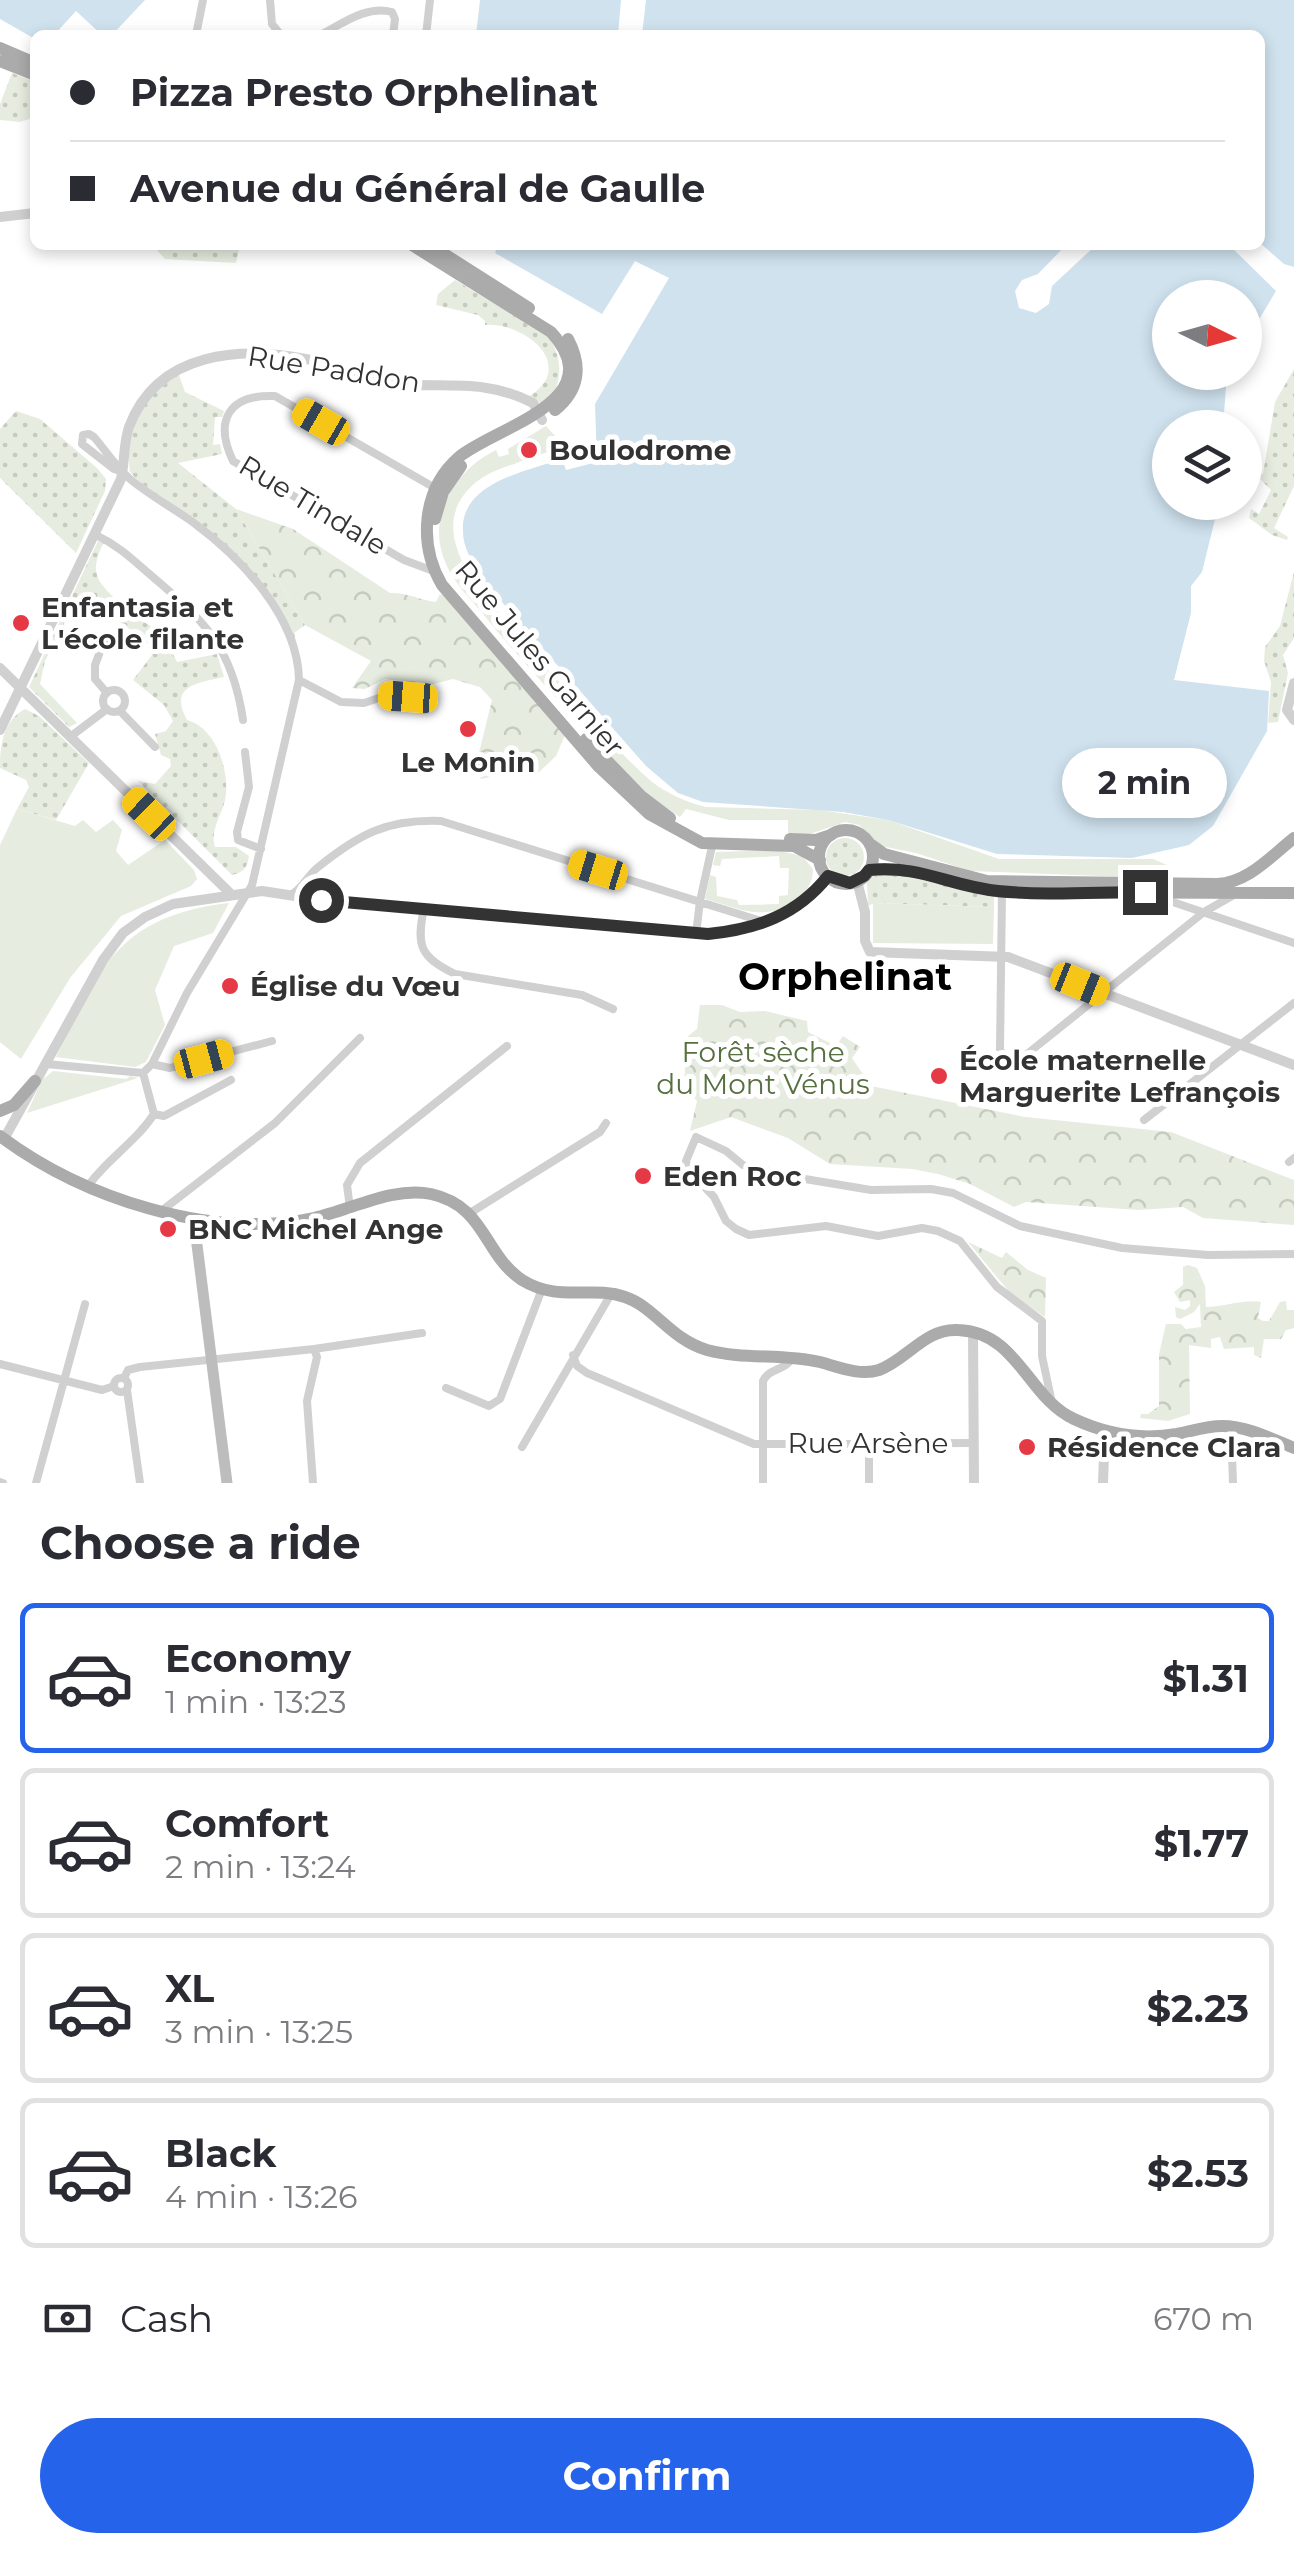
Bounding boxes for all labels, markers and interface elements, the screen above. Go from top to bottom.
text: Pizza Presto Orphelinat [130,69,598,116]
text: Avenue du Général de Gaulle [130,165,705,212]
north arrow [1152,280,1262,390]
map controls [1152,280,1262,520]
street label: Rue Paddon [245,339,423,399]
car [288,394,354,450]
button: layers [1152,410,1262,520]
place label: Boulodrome [549,433,731,467]
marker: Boulodrome [518,439,540,461]
street label: Rue Tindale [233,448,393,562]
street label: Rue Jules Garnier [448,553,632,763]
place label: Enfantasia et L'école filante [41,590,244,656]
marker: Enfantasia et L'école filante [10,612,32,634]
car [377,680,439,714]
marker: Le Monin [457,718,479,740]
place label: Le Monin [401,745,535,779]
callout: 2 min [1062,747,1228,817]
text: 2 min [1098,763,1191,802]
car [117,782,181,846]
car [565,847,631,893]
route end [1123,870,1168,915]
route start [299,878,344,923]
district label: Orphelinat [738,953,952,1000]
car [1047,959,1113,1009]
place label: Église du Vœu [250,969,461,1003]
marker: Église du Vœu [219,975,241,997]
park label: Forêt sèche du Mont Vénus [656,1035,870,1101]
car [171,1037,237,1081]
place label: École maternelle Marguerite Lefrançois [959,1043,1280,1109]
marker: École maternelle Marguerite Lefrançois [928,1065,950,1087]
place label: Eden Roc [663,1159,802,1193]
marker: Eden Roc [632,1165,654,1187]
place label: BNC Michel Ange [188,1212,444,1246]
marker: BNC Michel Ange [157,1218,179,1240]
street label: Rue Arsène [788,1426,948,1460]
place label: Résidence Clara [1047,1430,1281,1464]
marker: Résidence Clara [1016,1436,1038,1458]
text: Choose a ride [40,1515,361,1570]
icon: car [45,1633,135,1723]
text: Economy [165,1635,351,1682]
text: $1.31 [1163,1655,1249,1702]
text: 1 min · 13:23 [165,1682,347,1721]
icon: car [45,1798,135,1888]
text: Comfort [165,1800,329,1847]
text: $1.77 [1154,1820,1249,1867]
text: 2 min · 13:24 [165,1847,356,1886]
icon: car [45,1963,135,2053]
text: XL [165,1965,214,2012]
text: $2.23 [1147,1985,1249,2032]
text: 3 min · 13:25 [165,2012,353,2051]
icon: car [45,2128,135,2218]
text: Black [165,2130,276,2177]
text: $2.53 [1147,2150,1249,2197]
text: 4 min · 13:26 [165,2177,358,2216]
icon: cash [40,2291,95,2346]
text: Cash [120,2295,213,2342]
text: 670 m [1153,2299,1254,2338]
button: Confirm [40,2418,1254,2533]

